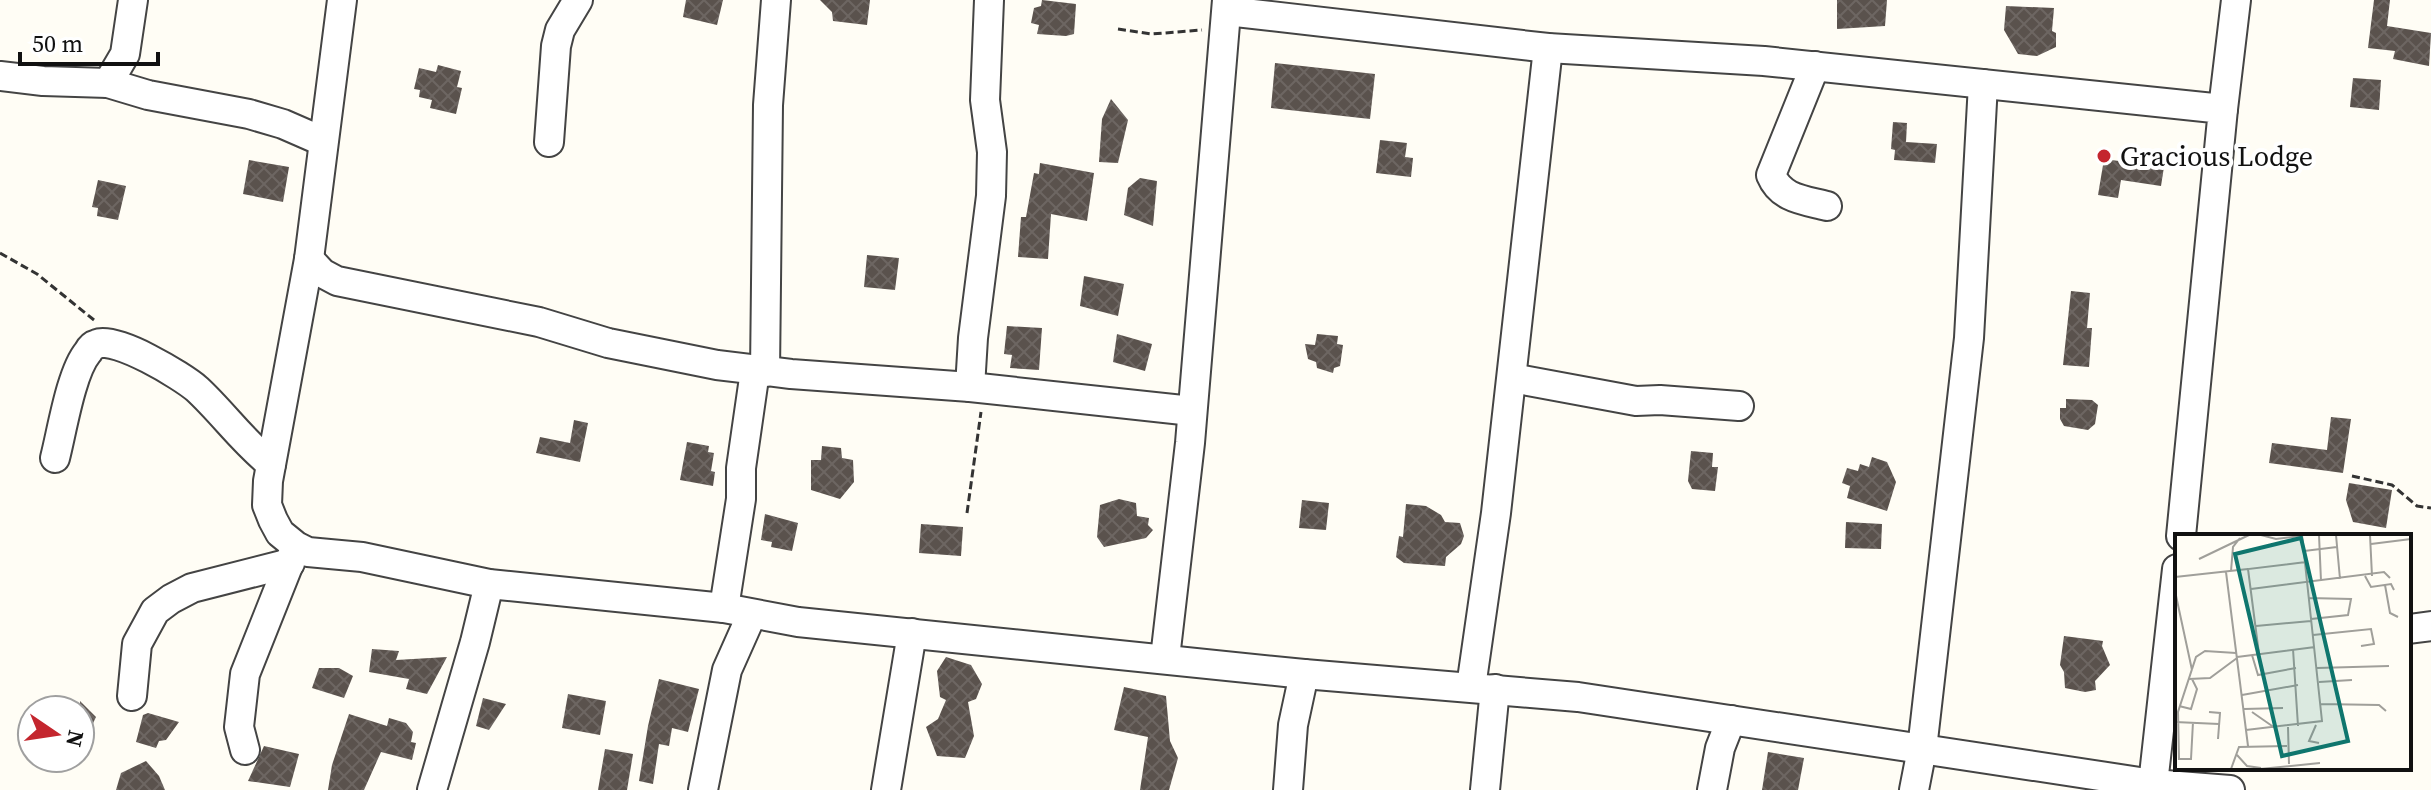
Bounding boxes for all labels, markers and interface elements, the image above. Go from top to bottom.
scale bar [20,16,158,66]
text: 50 m [32,27,83,60]
place label: Gracious Lodge [2120,137,2313,175]
marker: Gracious Lodge [2095,147,2113,165]
inset map [2175,534,2411,770]
north arrow [16,694,96,774]
text: N [59,727,92,750]

